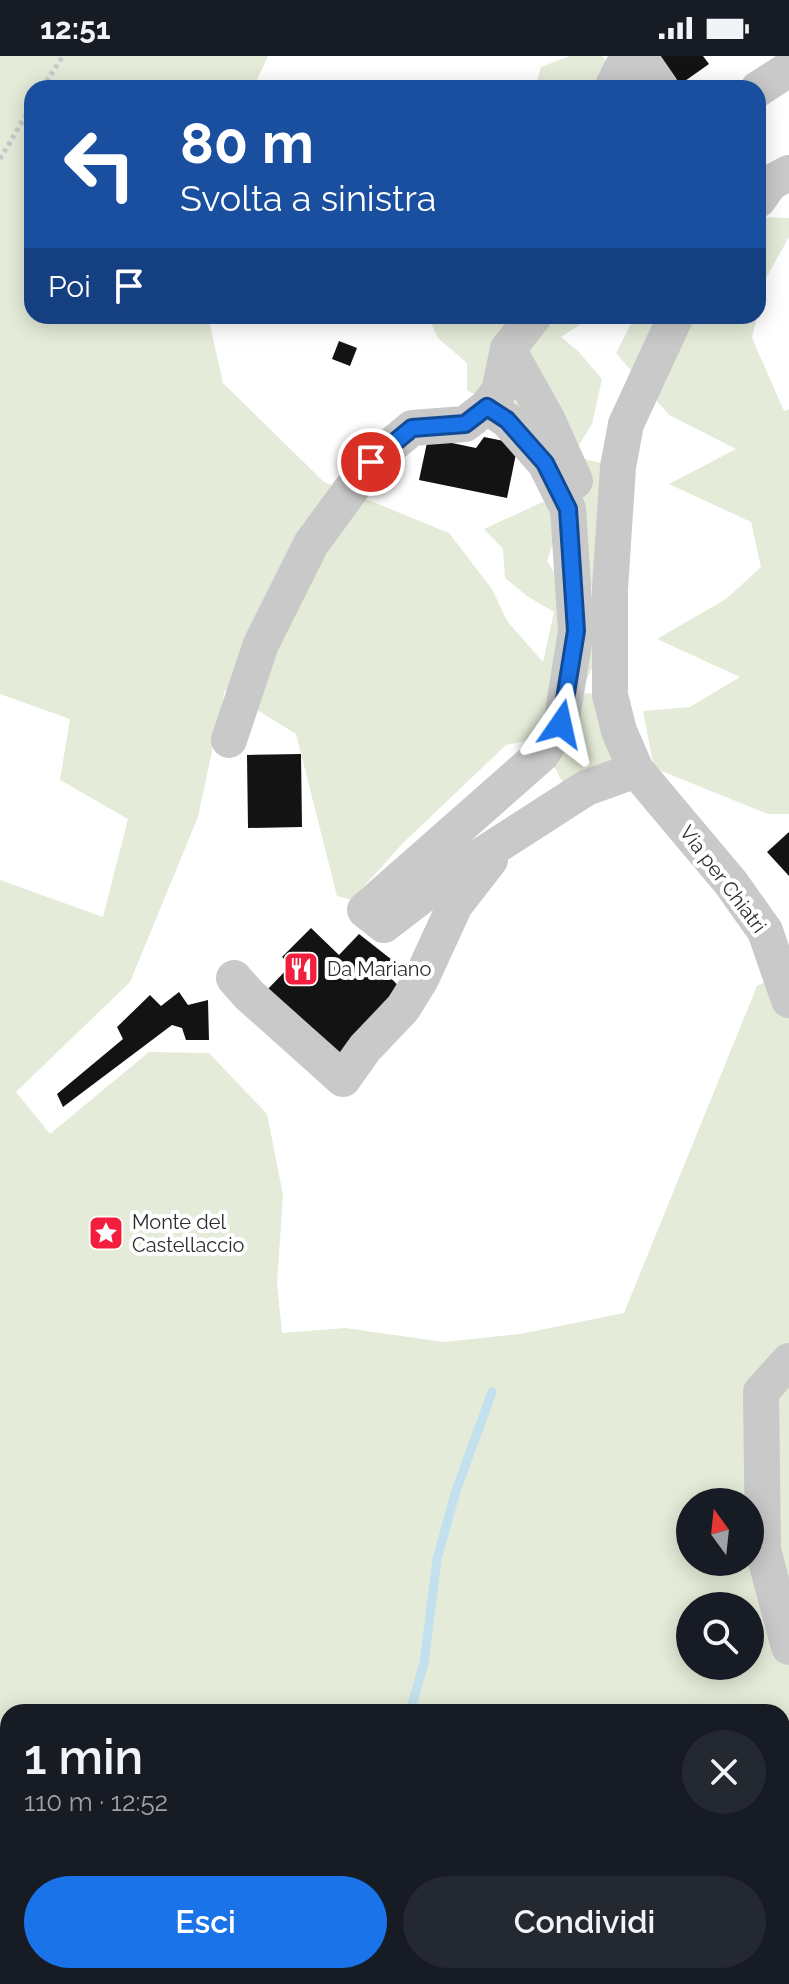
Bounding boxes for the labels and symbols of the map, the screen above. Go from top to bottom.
pin [337,428,405,496]
position arrow [519,682,603,766]
street label: Via per Chiatri [675,821,771,937]
restaurant icon: Da Mariano [282,950,320,988]
place label: Da Mariano [327,957,432,981]
place label: Monte del Castellaccio [132,1210,245,1257]
place icon: Monte del Castellaccio [87,1214,125,1252]
north arrow [676,1488,764,1576]

